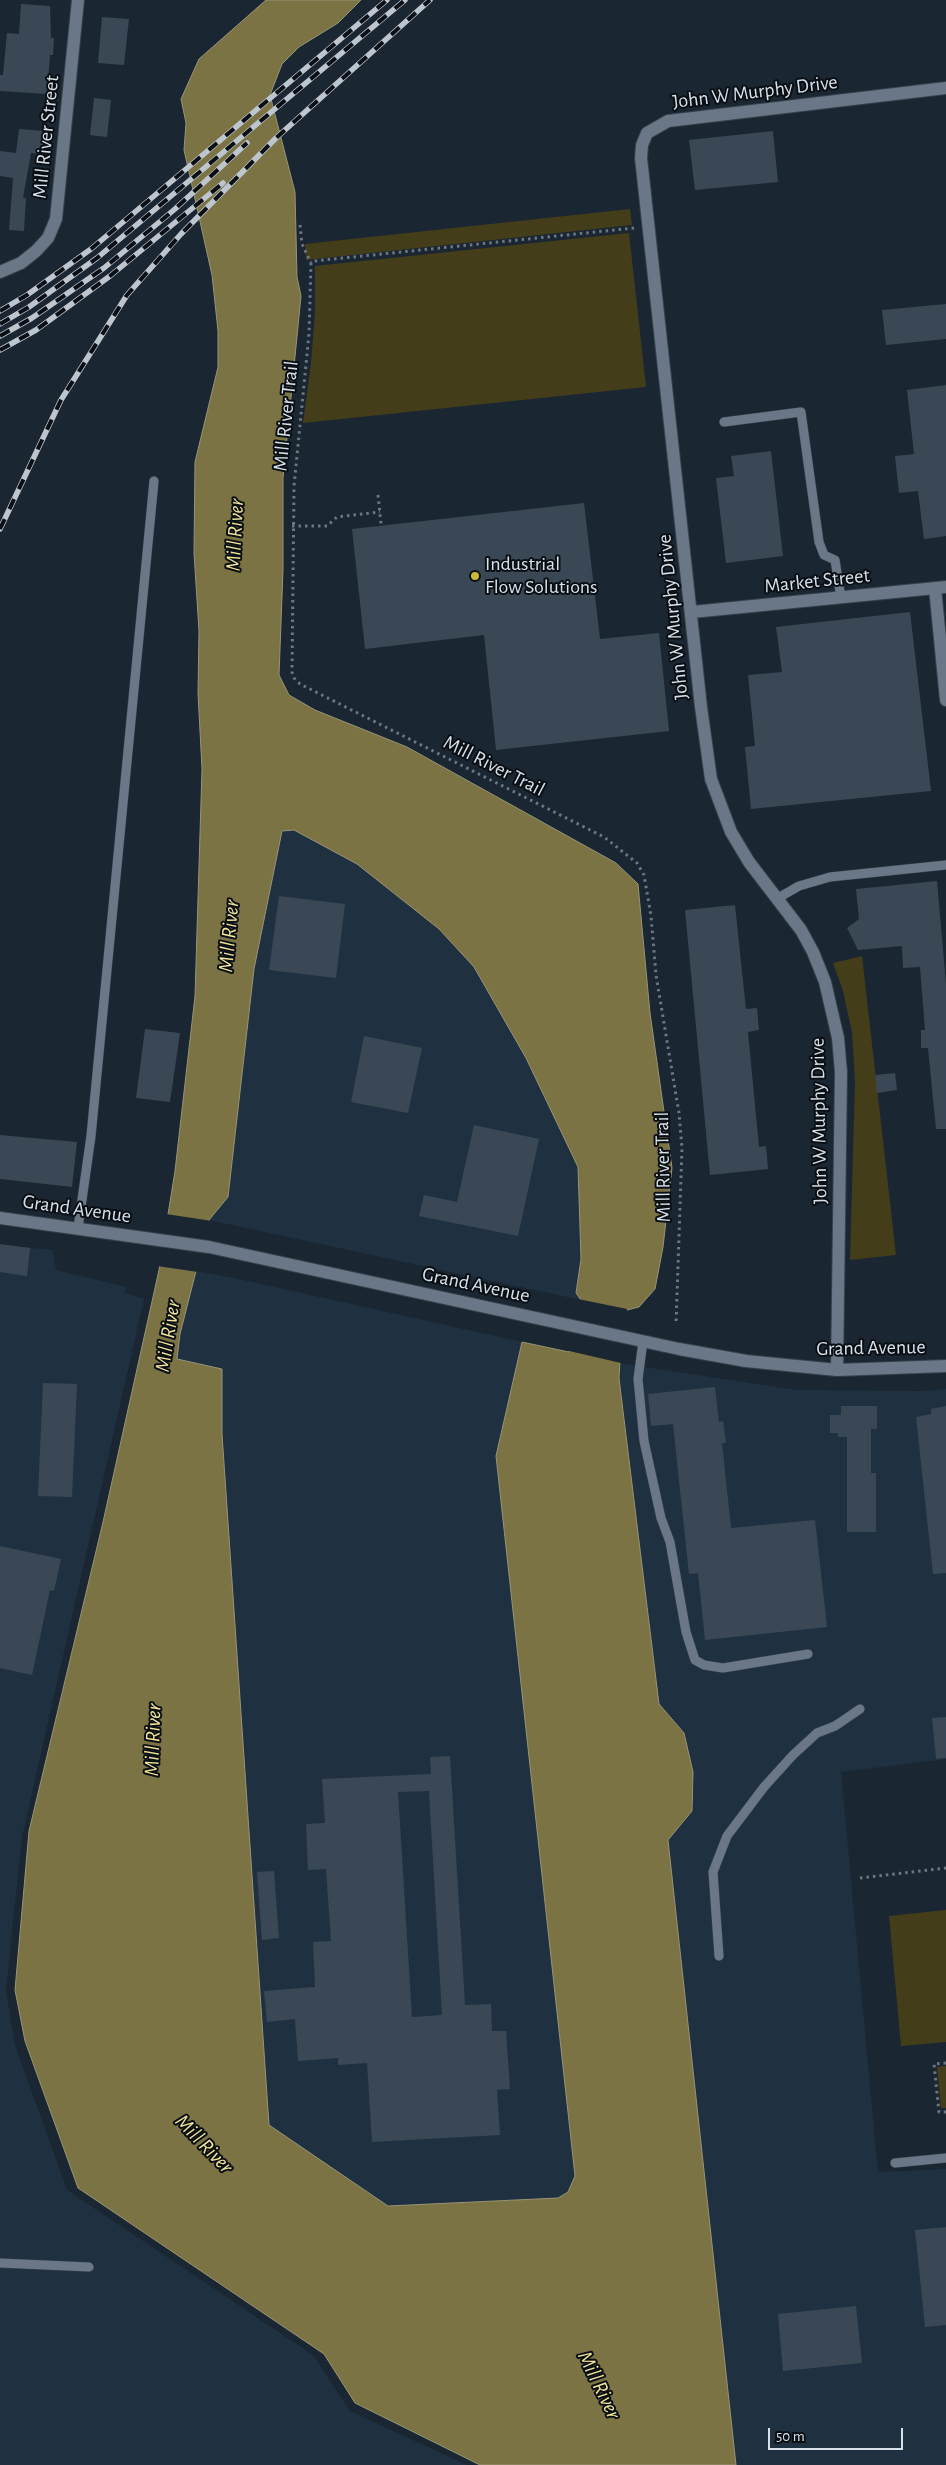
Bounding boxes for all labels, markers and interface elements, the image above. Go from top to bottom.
street label: John W Murphy Drive [671,70,839,114]
street label: Mill River Street [28,74,64,200]
street label: Mill River Trail [268,360,304,472]
water label: Mill River [221,498,249,572]
street label: John W Murphy Drive [652,533,694,701]
place label: Industrial Flow Solutions [485,552,597,599]
street label: Market Street [763,564,871,598]
marker: Industrial Flow Solutions [469,570,481,582]
street label: Mill River Trail [439,730,549,802]
water label: Mill River [213,899,245,973]
street label: John W Murphy Drive [806,1038,832,1204]
street label: Mill River Trail [650,1111,676,1223]
street label: Grand Avenue [21,1190,133,1228]
street label: Grand Avenue [420,1262,532,1308]
water label: Mill River [150,1298,186,1374]
street label: Grand Avenue [816,1335,926,1361]
water label: Mill River [139,1703,167,1777]
water label: Mill River [170,2109,238,2179]
water label: Mill River [572,2347,626,2423]
scale bar [771,2418,906,2450]
text: 50 m [776,2429,805,2444]

